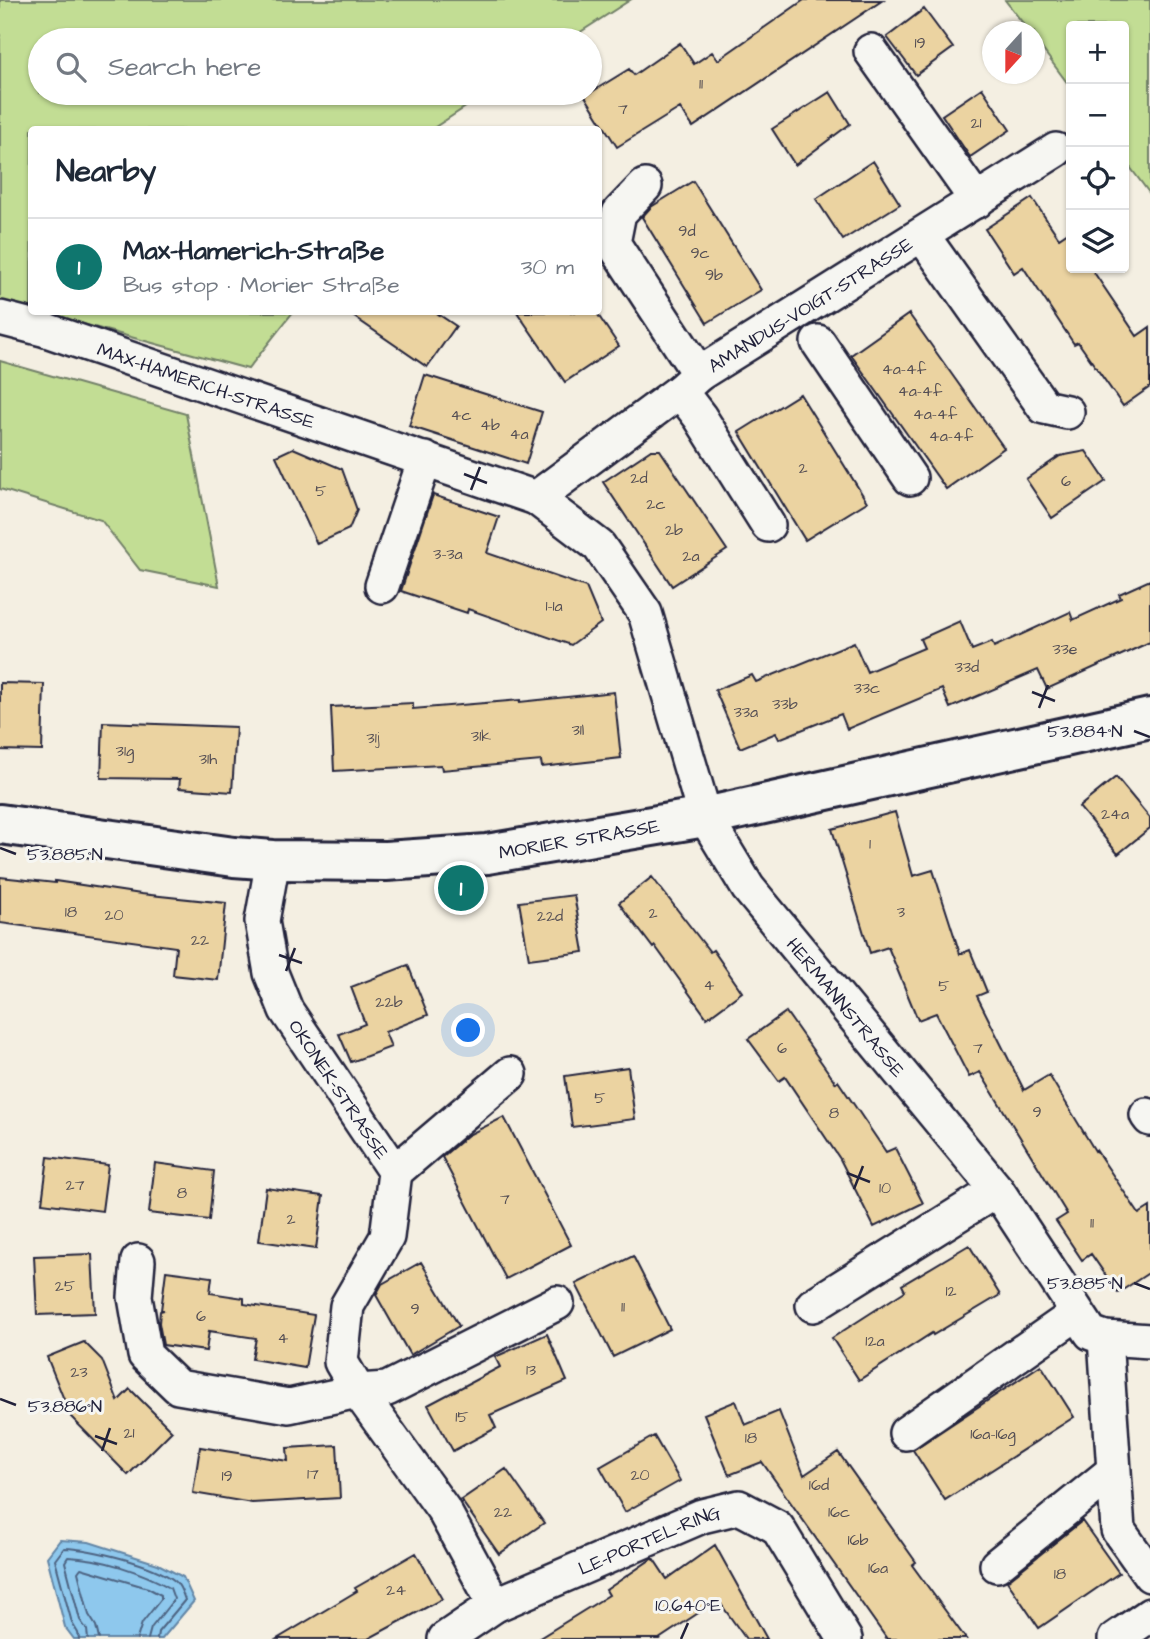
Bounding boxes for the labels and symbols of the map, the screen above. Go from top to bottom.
north arrow [982,21,1045,84]
house number: 19 [914,32,926,54]
house number: 11 [699,73,703,95]
house number: 7 [618,98,628,120]
house number: 21 [970,112,982,134]
house number: 9d [678,220,696,242]
street label: AMANDUS-VOIGT-STRASSE [703,231,918,380]
house number: 9c [690,242,710,264]
house number: 9b [705,264,723,286]
street label: MAX-HAMERICH-STRASSE [93,337,318,436]
house number: 4a-4f [882,358,927,380]
house number: 4a-4f [898,380,943,402]
house number: 4a-4f [913,403,958,425]
house number: 4c [450,404,472,426]
house number: 4b [480,414,500,436]
house number: 4a [509,423,529,445]
house number: 4a-4f [929,425,974,447]
house number: 2 [798,457,808,479]
house number: 2d [630,467,648,489]
house number: 6 [1061,470,1071,492]
house number: 5 [315,480,327,502]
house number: 2c [646,493,666,515]
house number: 2b [665,519,683,541]
house number: 3-3a [433,543,463,565]
house number: 2a [682,545,700,567]
house number: 1-1a [545,595,563,617]
house number: 33e [1053,638,1078,660]
house number: 33d [955,656,979,678]
house number: 33c [854,677,880,699]
house number: 33b [772,693,798,715]
house number: 33a [734,701,758,723]
house number: 31l [572,719,584,741]
text: 53.884°N [1047,719,1123,744]
house number: 31k [471,725,491,747]
house number: 31j [366,727,380,749]
house number: 31g [116,740,134,763]
house number: 31h [199,748,217,770]
house number: 24a [1101,803,1129,825]
street label: MORIER STRASSE [497,813,662,867]
house number: 1 [869,833,871,855]
text: 53.885°N [27,842,103,867]
pin: 1 [438,862,484,914]
house number: 18 [65,901,77,923]
house number: 3 [897,901,905,923]
house number: 2 [648,902,658,924]
house number: 20 [104,904,124,926]
house number: 22d [537,905,563,927]
house number: 22 [191,929,209,951]
street label: HERMANNSTRASSE [779,933,911,1084]
house number: 4 [704,974,715,996]
house number: 5 [938,975,950,997]
house number: 22b [375,991,403,1013]
your location [451,1013,485,1047]
street label: OKONEK-STRASSE [281,1015,395,1165]
house number: 6 [777,1037,787,1059]
house number: 7 [973,1037,983,1059]
house number: 5 [594,1087,606,1109]
house number: 9 [1032,1101,1042,1123]
house number: 8 [829,1102,839,1124]
house number: 27 [66,1174,85,1196]
house number: 10 [879,1177,891,1199]
house number: 8 [177,1182,187,1204]
house number: 7 [500,1188,510,1210]
house number: 2 [286,1208,296,1230]
house number: 11 [1090,1212,1094,1234]
text: 53.885°N [1047,1271,1123,1296]
house number: 25 [55,1275,76,1297]
house number: 12 [945,1280,957,1302]
house number: 11 [621,1296,625,1318]
house number: 9 [410,1298,420,1320]
house number: 6 [196,1305,206,1327]
house number: 4 [278,1327,289,1349]
house number: 12a [865,1330,885,1352]
house number: 13 [526,1359,536,1381]
house number: 23 [70,1361,88,1383]
text: 53.886°N [28,1394,102,1419]
house number: 15 [455,1406,469,1428]
house number: 21 [123,1422,135,1444]
house number: 16a-16g [970,1423,1016,1446]
house number: 18 [745,1427,757,1449]
house number: 17 [307,1463,319,1485]
house number: 20 [630,1464,650,1486]
house number: 19 [221,1465,233,1487]
house number: 16d [809,1474,829,1496]
street label: LE-PORTEL-RING [574,1500,723,1583]
house number: 22 [494,1501,512,1523]
house number: 16c [828,1501,850,1523]
house number: 16b [847,1529,869,1551]
house number: 16a [868,1557,888,1579]
house number: 18 [1054,1563,1066,1585]
house number: 24 [386,1579,406,1601]
text: 10.640°E [655,1593,721,1618]

